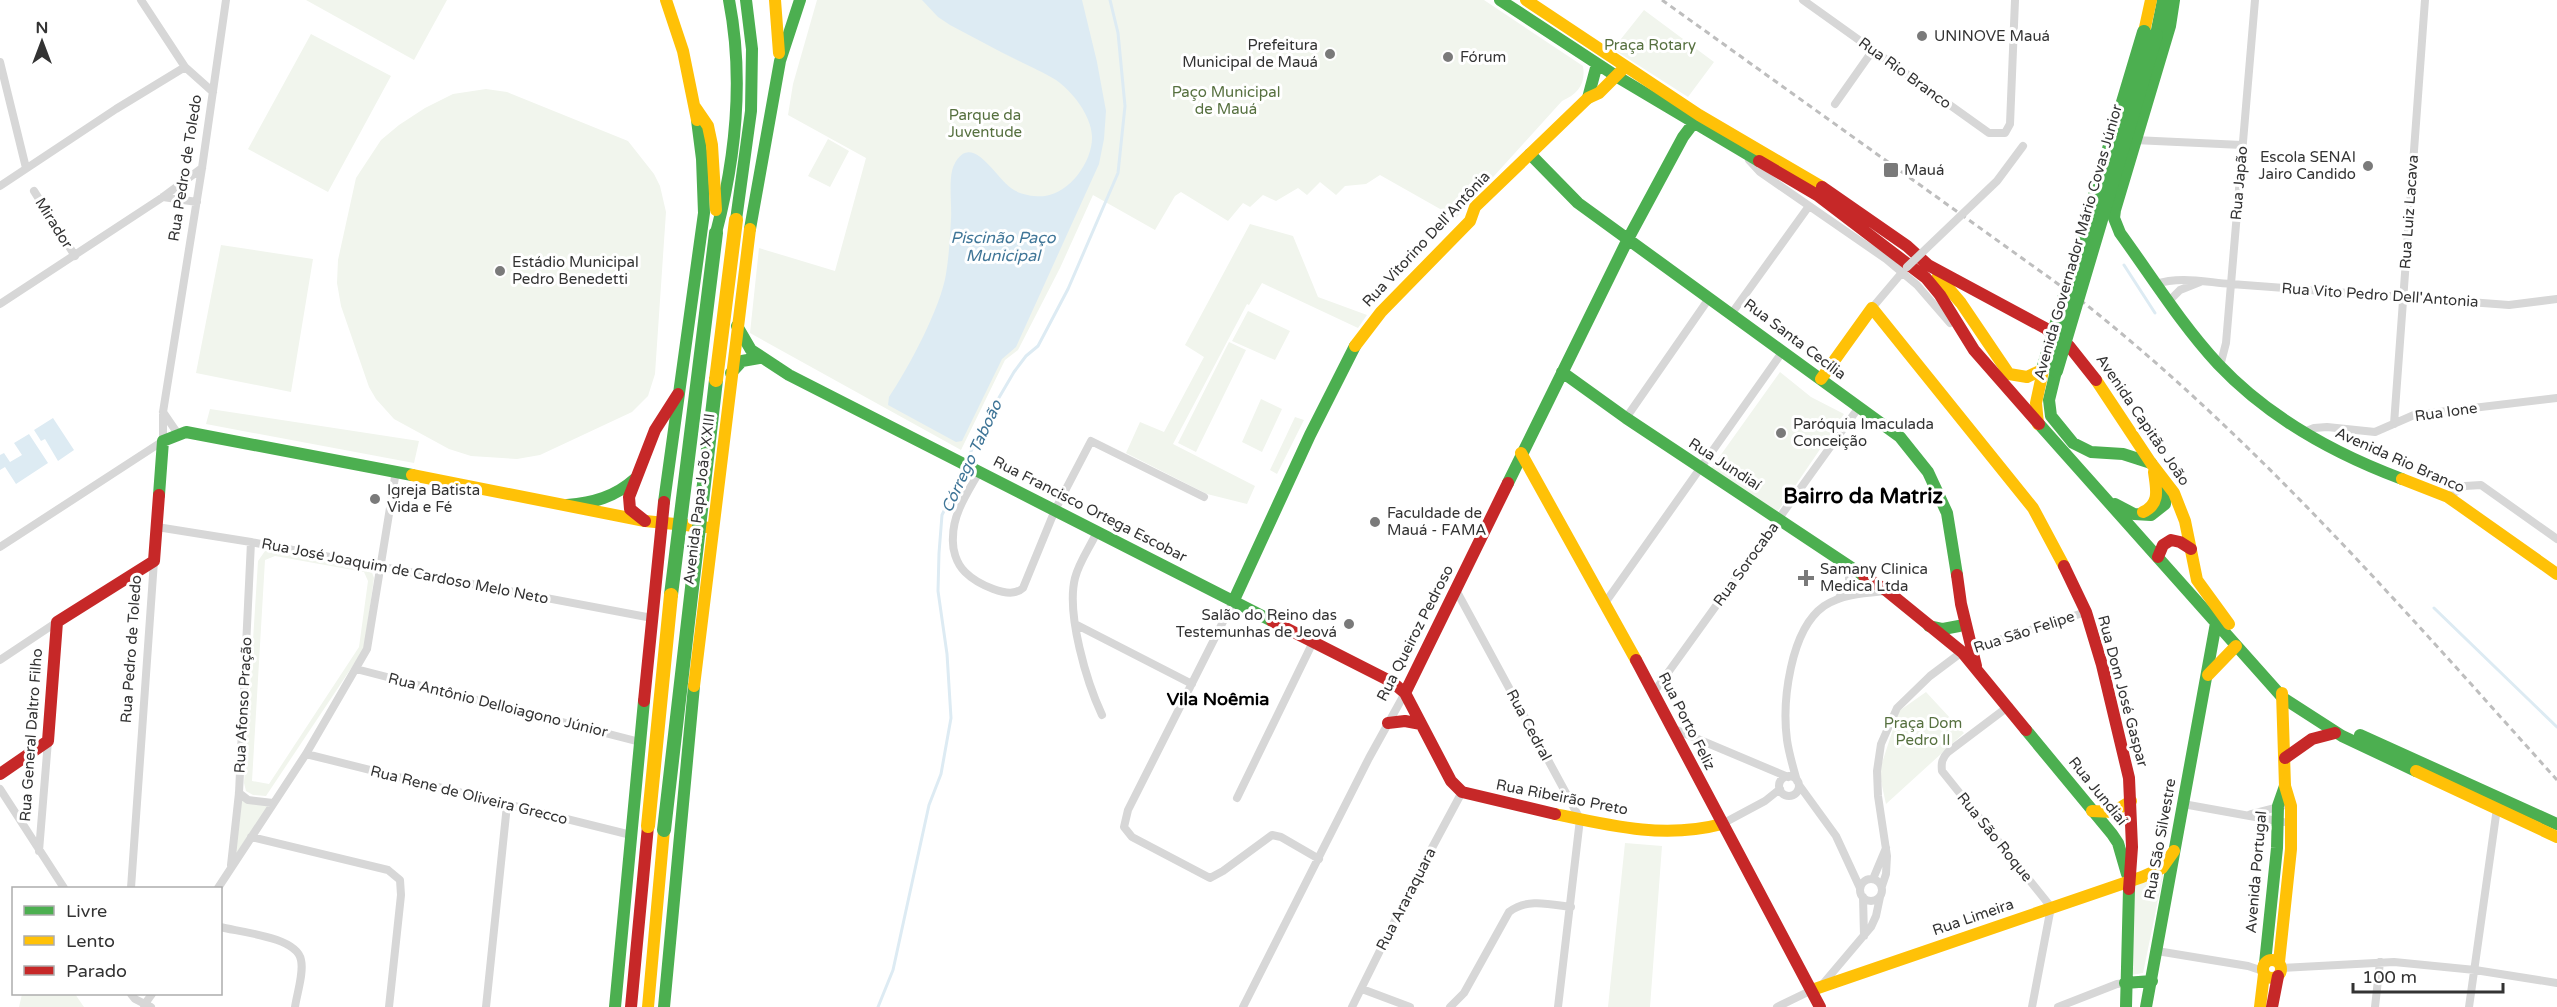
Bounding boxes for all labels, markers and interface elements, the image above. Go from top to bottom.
north arrow [12,12,72,72]
text: N [36,18,48,38]
place label: UNINOVE Mauá [1934,27,2050,45]
marker: UNINOVE Mauá [1915,29,1929,43]
street label: Rua Rio Branco [1855,33,1955,113]
place label: Prefeitura Municipal de Mauá [1182,36,1318,71]
park label: Praça Rotary [1604,36,1696,54]
marker: Prefeitura Municipal de Mauá [1323,47,1337,61]
place label: Fórum [1460,48,1506,66]
marker: Fórum [1441,50,1455,64]
park label: Paço Municipal de Mauá [1172,83,1280,118]
street label: Rua Pedro de Toledo [164,93,206,243]
street label: Avenida Governador Mário Covas Júnior [2030,102,2126,382]
park label: Parque da Juventude [948,106,1022,141]
street label: Rua Japão [2227,145,2251,221]
place label: Escola SENAI Jairo Candido [2259,148,2356,183]
street label: Rua Luiz Lacava [2396,154,2422,270]
marker: Escola SENAI Jairo Candido [2361,159,2375,173]
marker: Mauá [1882,161,1900,179]
place label: Mauá [1904,161,1944,179]
street label: Rua Vitorino Dell'Antônia [1358,167,1494,311]
street label: Mirador [31,194,77,252]
water label: Piscinão Paço Municipal [951,228,1057,266]
place label: Estádio Municipal Pedro Benedetti [512,253,639,288]
marker: Estádio Municipal Pedro Benedetti [493,264,507,278]
street label: Rua Vito Pedro Dell'Antonia [2281,279,2479,311]
street label: Rua Santa Cecília [1740,295,1850,383]
street label: Avenida Capitão João [2092,351,2194,489]
water label: Córrego Taboão [937,396,1007,516]
street label: Rua Ione [2414,399,2478,425]
street label: Avenida Papa João XXIII [680,412,718,586]
place label: Paróquia Imaculada Conceição [1793,415,1934,450]
street label: Avenida Rio Branco [2333,423,2467,497]
marker: Paróquia Imaculada Conceição [1774,426,1788,440]
street label: Rua Jundiaí [1685,434,1765,494]
street label: Rua Francisco Ortega Escobar [990,452,1190,566]
place label: Igreja Batista Vida e Fé [387,481,480,516]
district label: Bairro da Matriz [1783,484,1943,509]
marker: Igreja Batista Vida e Fé [368,492,382,506]
place label: Faculdade de Mauá - FAMA [1387,504,1487,539]
marker: Faculdade de Mauá - FAMA [1368,515,1382,529]
street label: Rua Sorocaba [1709,518,1783,610]
street label: Rua José Joaquim de Cardoso Melo Neto [260,534,550,608]
place label: Samany Clinica Medica Ltda [1820,560,1928,595]
street label: Rua Queiroz Pedroso [1373,562,1457,704]
marker: Samany Clinica Medica Ltda [1797,569,1815,587]
street label: Rua Pedro de Toledo [117,574,145,724]
place label: Salão do Reino das Testemunhas de Jeová [1176,606,1337,641]
street label: Rua São Felipe [1971,607,2077,657]
street label: Rua Dom José Gaspar [2094,613,2152,769]
marker: Salão do Reino das Testemunhas de Jeová [1342,617,1356,631]
street label: Rua Afonso Pração [230,636,256,774]
street label: Rua General Daltro Filho [16,648,46,822]
street label: Rua Antônio Delloiagono Júnior [386,669,610,741]
street label: Rua Porto Feliz [1655,669,1719,773]
street label: Rua Cedral [1503,686,1555,764]
district label: Vila Noêmia [1167,688,1269,710]
park label: Praça Dom Pedro II [1884,714,1962,749]
street label: Rua Jundiaí [2065,753,2131,829]
street label: Rua Rene de Oliveira Grecco [368,762,570,828]
street label: Rua Ribeirão Preto [1494,775,1630,819]
street label: Rua São Silvestre [2140,777,2180,901]
street label: Rua São Roque [1953,789,2037,885]
street label: Avenida Portugal [2242,810,2270,934]
street label: Rua Araraquara [1372,845,1440,953]
legend [12,887,222,995]
street label: Rua Limeira [1930,895,2016,939]
text: Livre [66,900,107,922]
text: Lento [66,930,115,952]
scale bar [2353,956,2503,994]
text: Parado [66,960,127,982]
text: 100 m [2362,966,2417,988]

